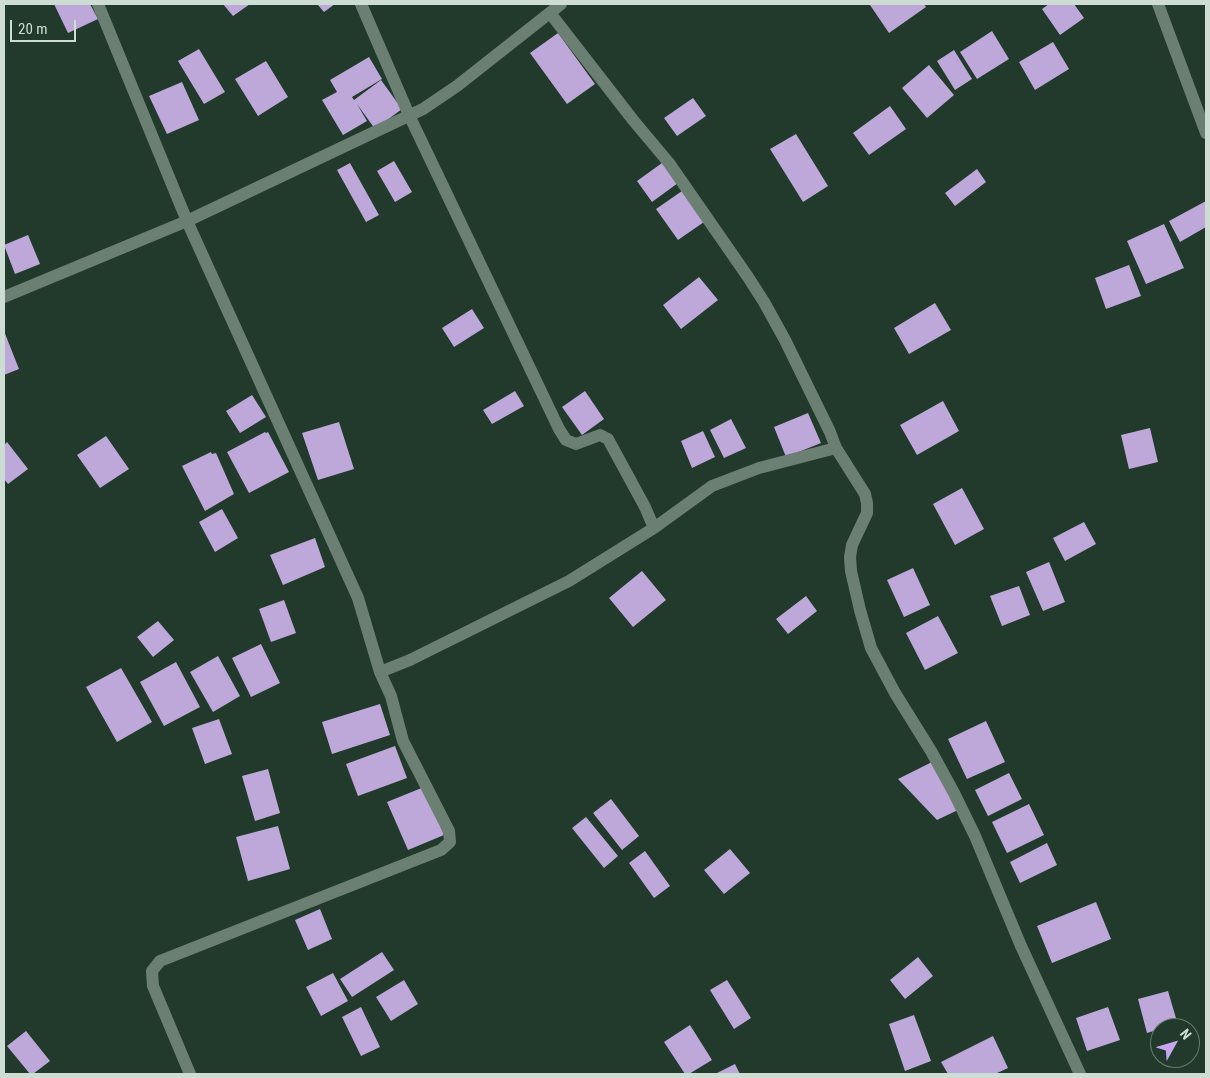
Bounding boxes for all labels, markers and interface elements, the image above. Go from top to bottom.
scale bar [12,10,79,42]
text: 20 m [18,20,48,38]
north arrow [1150,1018,1200,1068]
text: N [1177,1026,1195,1043]

